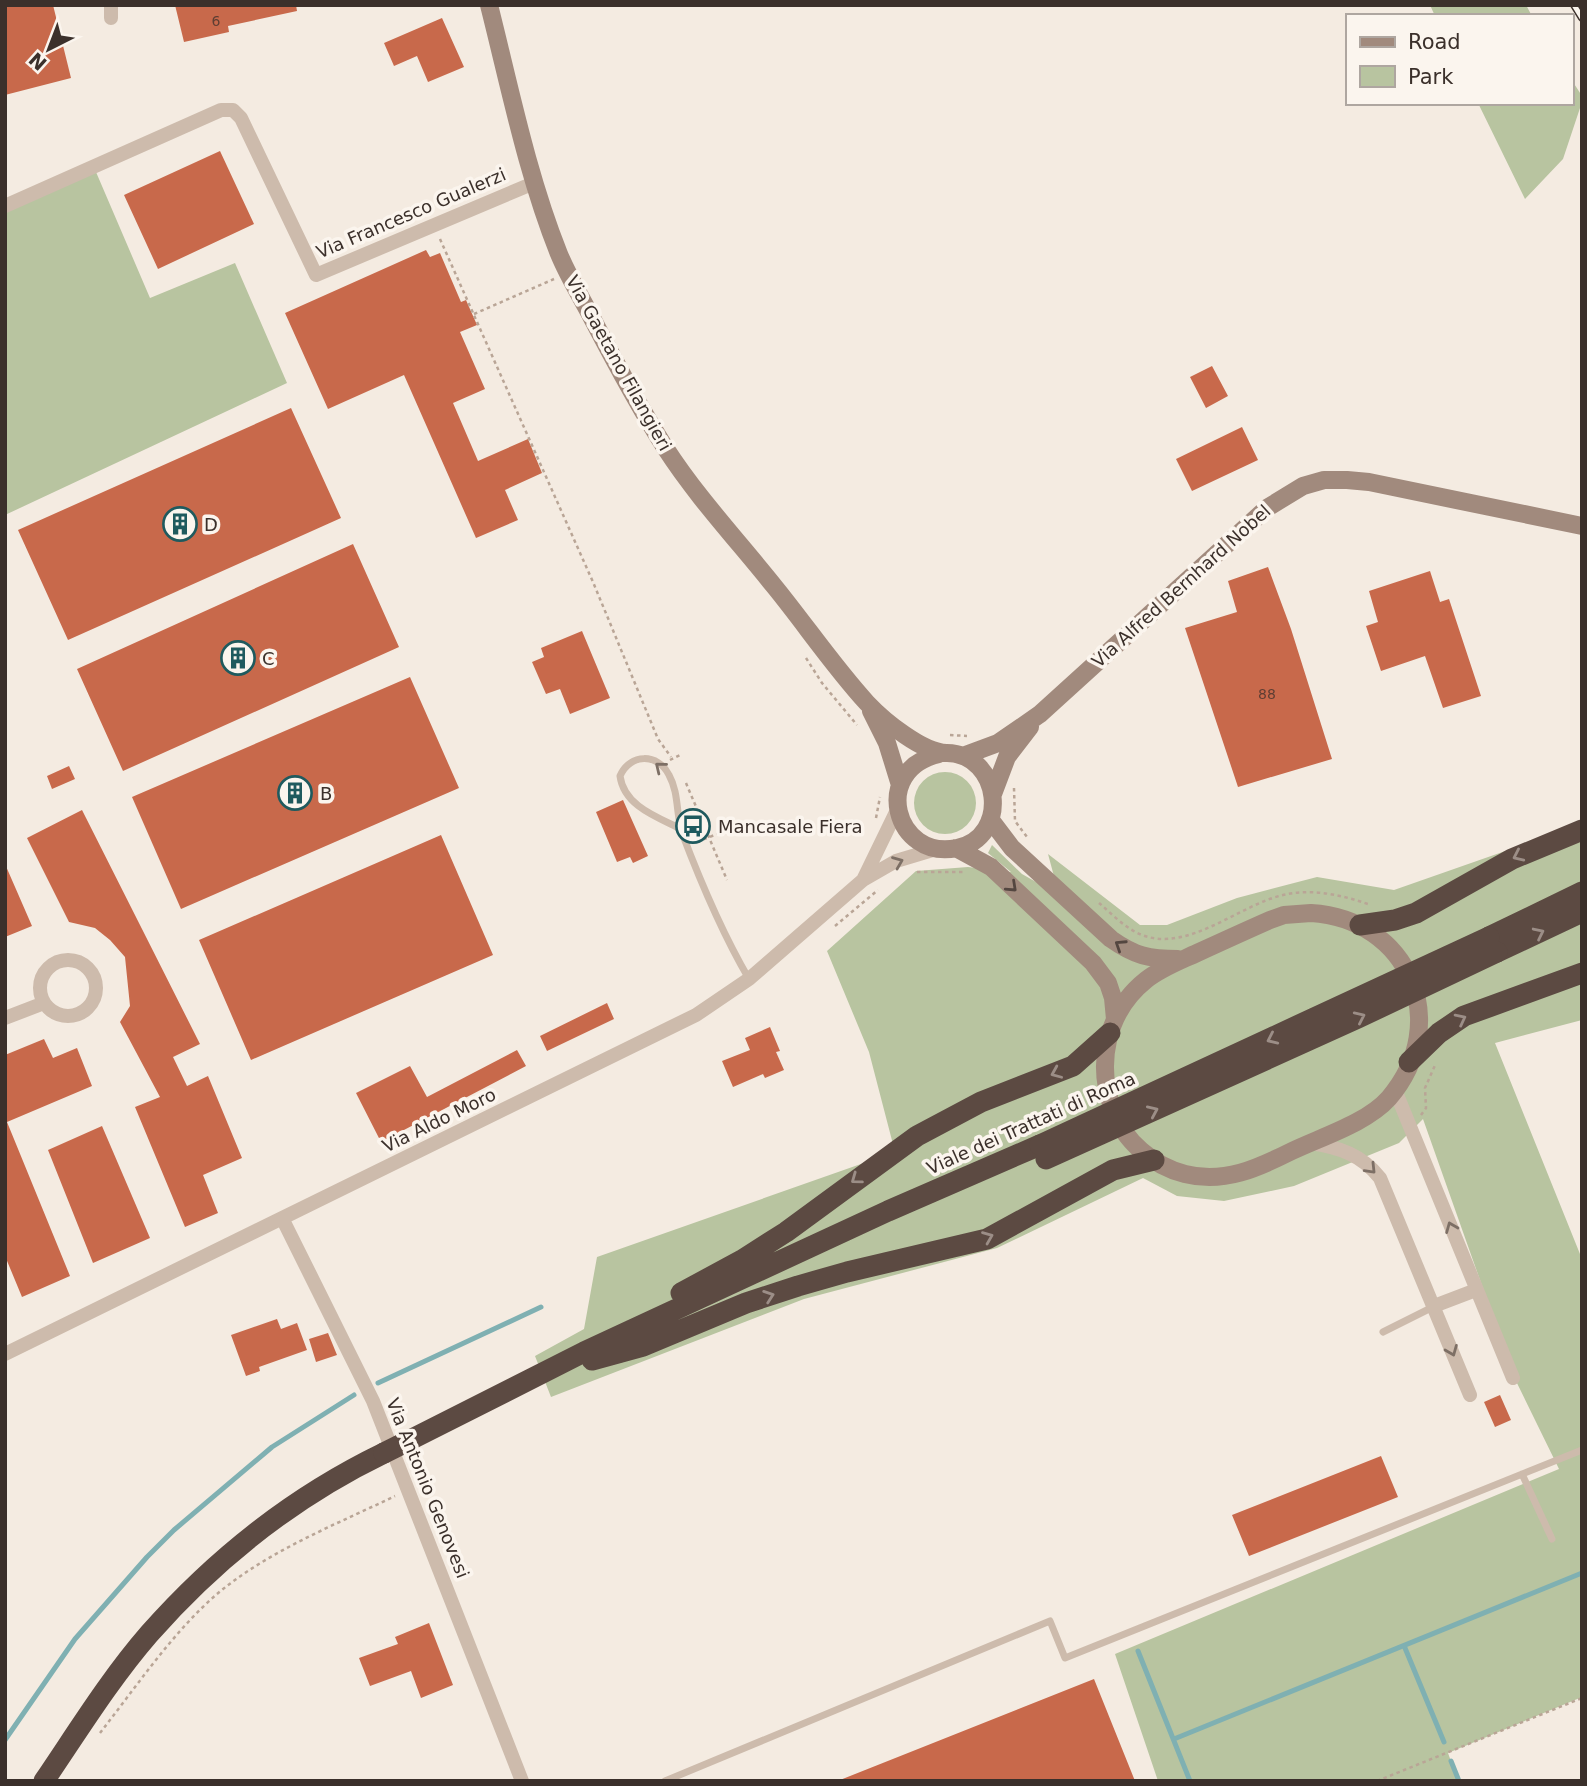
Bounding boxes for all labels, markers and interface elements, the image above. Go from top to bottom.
house number: 6 [212,13,221,29]
north arrow [14,14,84,84]
legend [1346,14,1573,105]
text: Road [1408,30,1461,54]
text: N [24,48,51,75]
text: Park [1408,65,1454,89]
street label: Via Francesco Gualerzi [313,164,509,262]
street label: Via Gaetano Filangieri [562,272,676,454]
street label: Via Alfred Bernhard Nobel [1087,500,1275,672]
building icon: D [161,505,199,543]
place label: D [204,514,218,535]
building icon: C [219,639,257,677]
place label: C [262,648,275,669]
house number: 88 [1258,686,1276,702]
one-way arrow [655,763,668,776]
building icon: B [276,774,314,812]
place label: B [320,783,332,804]
bus stop icon: Mancasale Fiera [674,807,712,845]
place label: Mancasale Fiera [718,816,863,837]
one-way arrow [1513,848,1526,862]
one-way arrow [891,856,903,870]
one-way arrow [1004,878,1017,891]
one-way arrow [1532,927,1545,941]
one-way arrow [1115,940,1128,953]
one-way arrow [1353,1011,1365,1025]
one-way arrow [1454,1013,1466,1027]
one-way arrow [1267,1031,1279,1045]
one-way arrow [1050,1065,1063,1079]
street label: Viale dei Trattati di Roma [923,1067,1139,1179]
street label: Via Aldo Moro [379,1083,499,1157]
one-way arrow [1146,1105,1158,1119]
one-way arrow [1363,1161,1376,1174]
one-way arrow [851,1171,864,1183]
one-way arrow [1445,1222,1459,1234]
one-way arrow [981,1231,993,1245]
one-way arrow [762,1290,774,1304]
one-way arrow [1443,1344,1457,1356]
street label: Via Antonio Genovesi [382,1395,474,1581]

